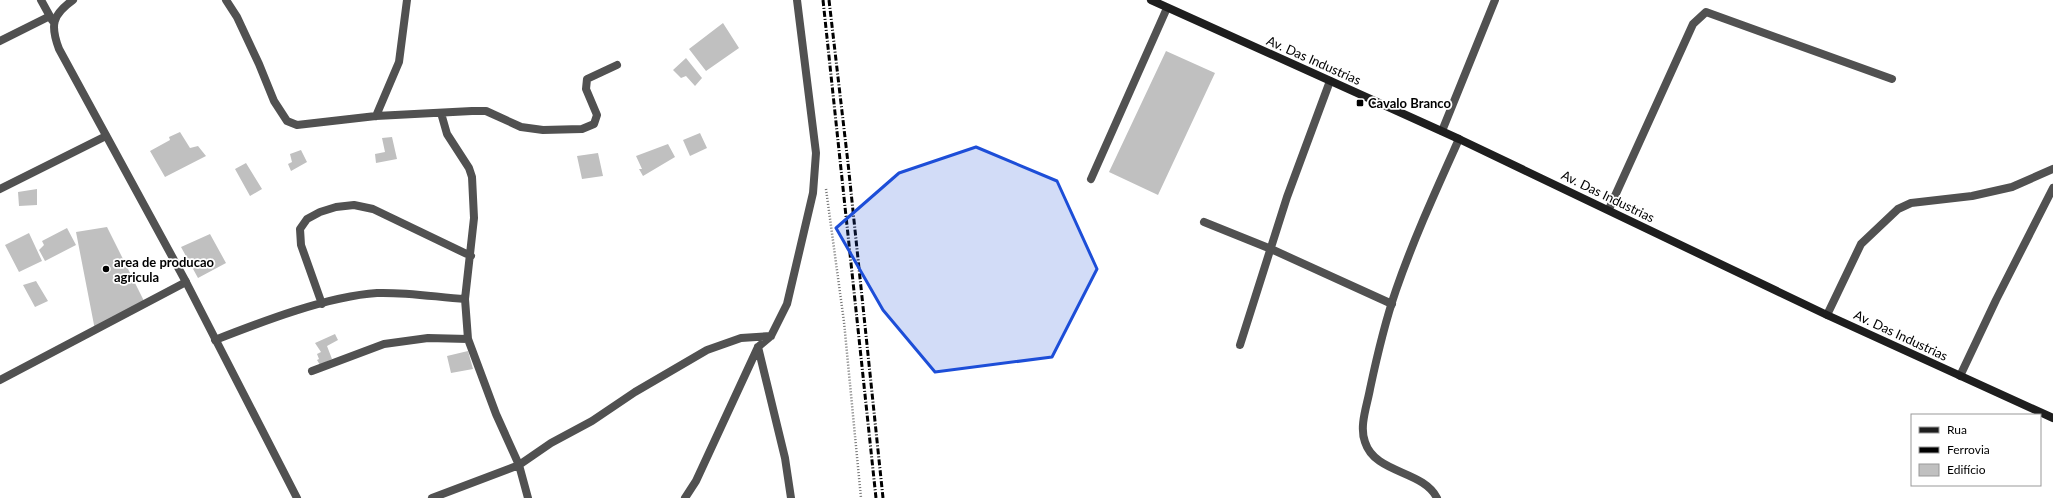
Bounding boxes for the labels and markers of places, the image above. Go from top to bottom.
place label: Cavalo Branco [1368,95,1451,111]
marker: Cavalo Branco [1355,98,1365,108]
place label: area de producao agricula [114,254,215,285]
marker: area de producao agricula [101,264,111,274]

